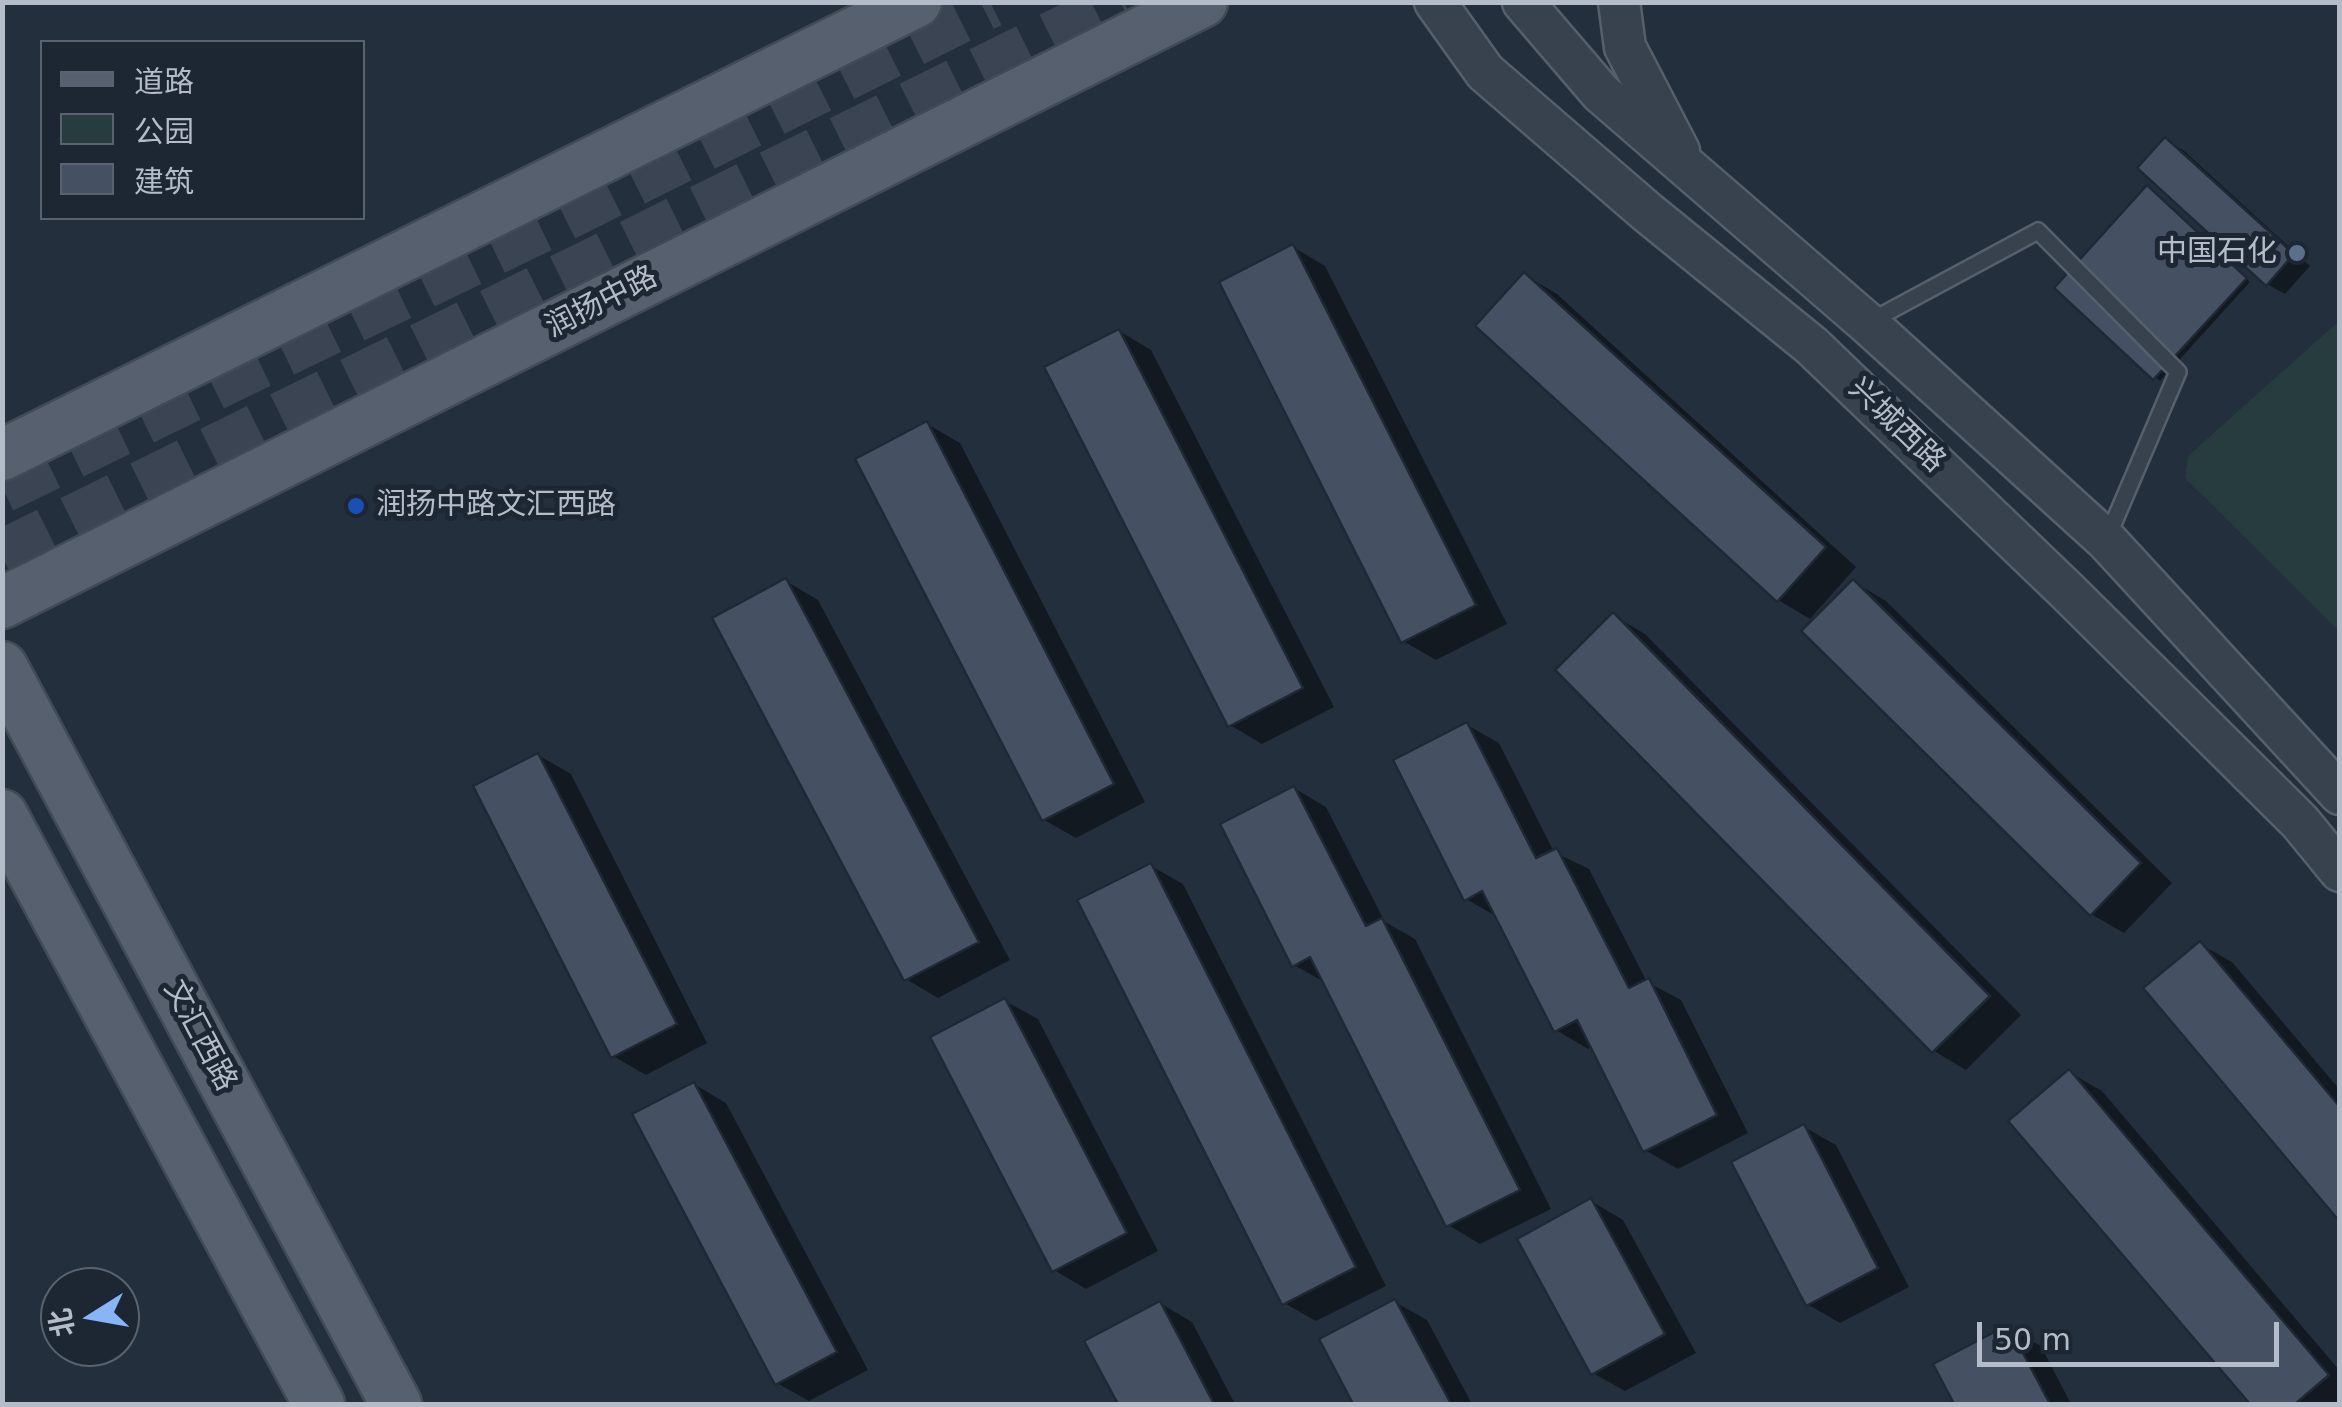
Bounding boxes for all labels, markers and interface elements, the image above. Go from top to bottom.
legend [40,40,365,220]
text: 道路 [134,64,194,99]
text: 公园 [134,114,194,149]
text: 建筑 [134,164,194,199]
place label: 中国石化 [2157,235,2277,271]
marker: 中国石化 [2286,242,2308,264]
street label: 润扬中路 [540,260,664,346]
street label: 兴城西路 [1840,371,1952,481]
place label: 润扬中路文汇西路 [376,488,616,524]
marker: 润扬中路文汇西路 [345,495,367,517]
street label: 文汇西路 [155,975,243,1097]
north arrow [40,1267,140,1367]
scale bar [1982,1302,2284,1364]
text: 北 [43,1306,81,1339]
text: 50 m [1994,1322,2071,1357]

